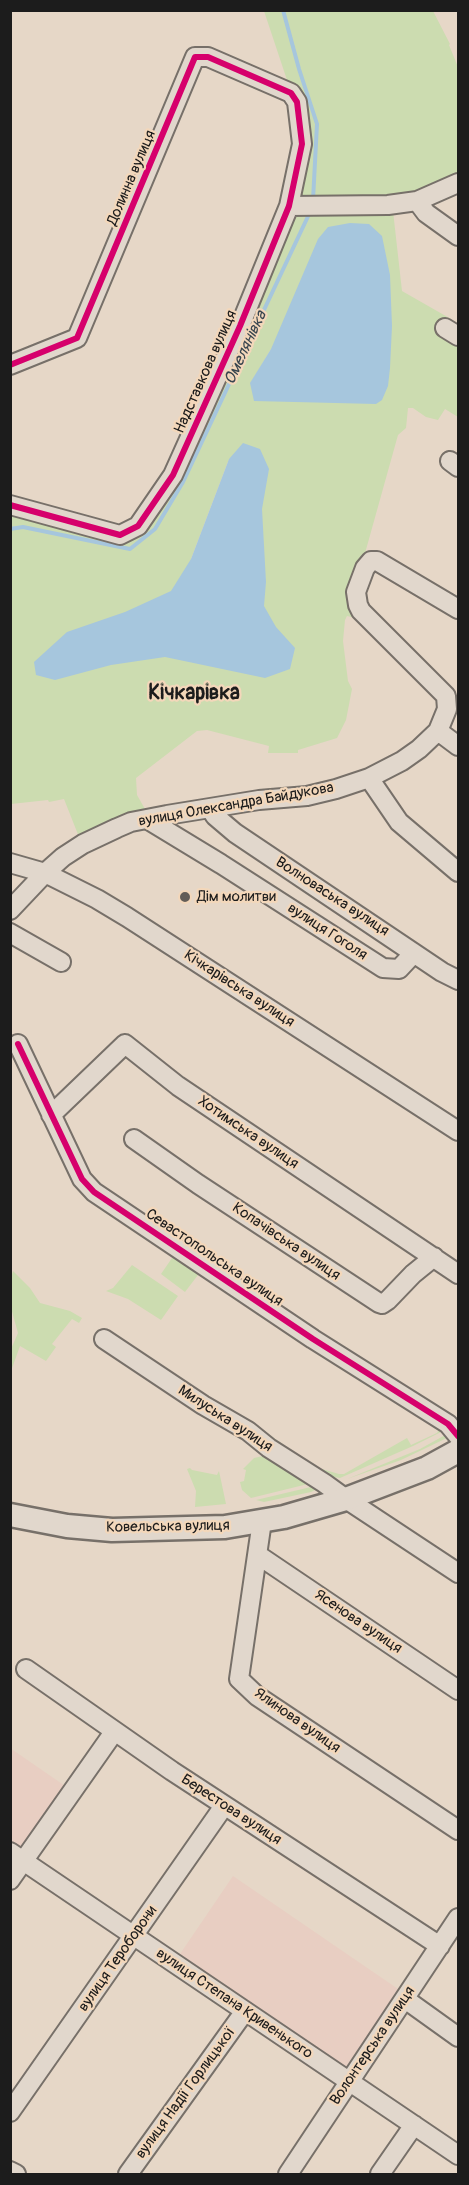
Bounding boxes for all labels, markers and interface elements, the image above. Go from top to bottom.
street label: Долинна вулиця [104,128,160,228]
street label: Надставкова вулиця [171,308,241,436]
water label: Омелянівка [221,308,271,388]
district label: Кічкарівка [148,681,240,707]
street label: вулиця Олександра Байдукова [137,779,335,831]
street label: Волноваська вулиця [272,854,392,940]
place label: Дім молитви [197,888,276,906]
marker: Дім молитви [178,890,192,904]
street label: вулиця Гоголя [284,900,370,964]
street label: Кічкарівська вулиця [180,947,298,1031]
street label: Хотимська вулиця [194,1093,302,1173]
street label: Копачівська вулиця [229,1199,343,1285]
street label: Севастопольська вулиця [142,1205,286,1311]
street label: Милуська вулиця [174,1382,276,1456]
street label: Ковельська вулиця [106,1517,230,1537]
street label: Ясенова вулиця [311,1586,405,1658]
street label: Ялинова вулиця [250,1685,344,1757]
street label: Берестова вулиця [177,1771,285,1849]
street label: вулиця Тероборони [75,1903,161,2015]
street label: вулиця Степана Кривенького [152,1945,316,2063]
street label: Волонтерська вулиця [327,1983,419,2109]
street label: вулиця Надії Горлицької [132,2024,240,2162]

